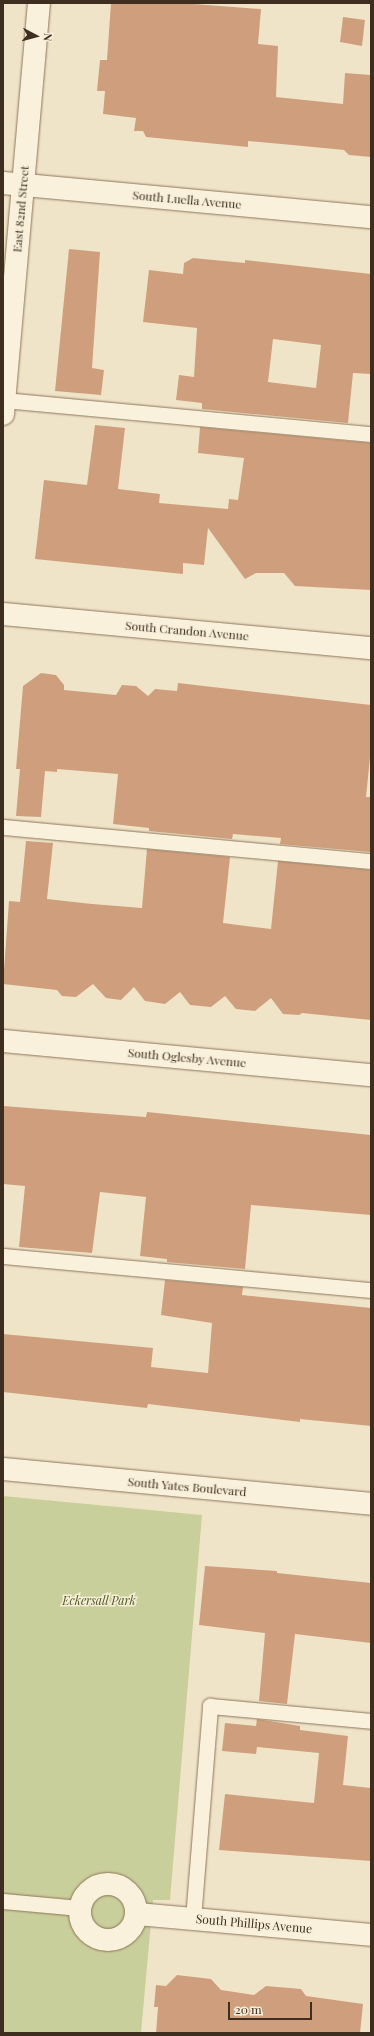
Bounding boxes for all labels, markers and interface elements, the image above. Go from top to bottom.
north arrow [16,16,56,56]
text: N [41,33,56,42]
street label: East 82nd Street [10,165,32,253]
street label: South Luella Avenue [132,188,242,212]
street label: South Crandon Avenue [124,618,250,644]
street label: South Oglesby Avenue [127,1046,247,1070]
street label: South Yates Boulevard [127,1475,247,1499]
park label: Eckersall Park [62,1594,136,1608]
street label: South Phillips Avenue [195,1912,313,1936]
scale bar [230,1994,314,2020]
text: 20 m [235,2001,262,2017]

